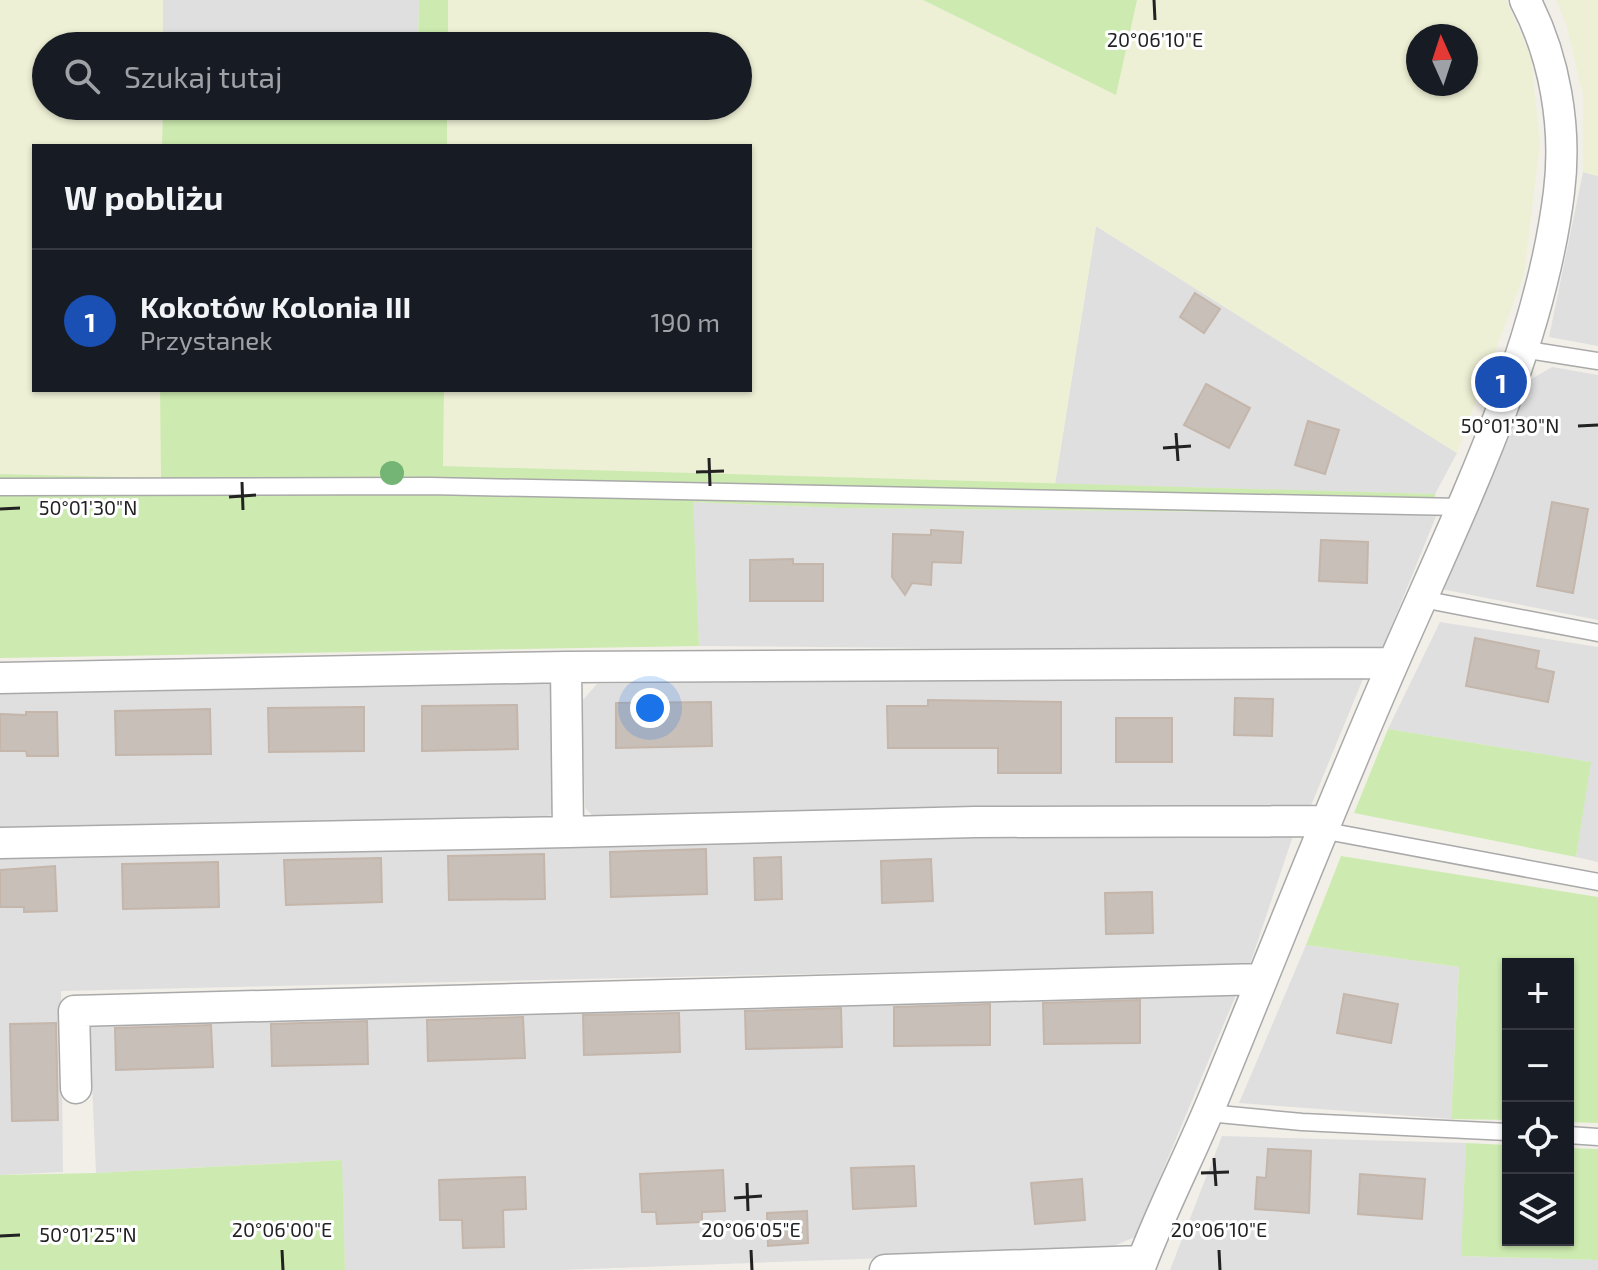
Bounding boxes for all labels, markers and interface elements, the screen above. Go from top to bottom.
north arrow [1406,24,1478,96]
text: 20°06'10"E [1107,27,1203,51]
search box [32,32,752,120]
icon: search [60,54,104,98]
text: Szukaj tutaj [124,58,283,94]
text: W pobliżu [64,176,224,217]
text: Kokotów Kolonia III [140,288,411,324]
text: 1 [84,306,96,337]
text: 190 m [651,306,720,337]
text: Przystanek [140,324,272,355]
pin: 1 [1475,352,1527,412]
text: 50°01'30"N [1461,413,1559,437]
text: 50°01'30"N [39,495,137,519]
your location [630,688,670,728]
map controls [1502,958,1574,1246]
button: + [1502,958,1574,1030]
button: − [1502,1030,1574,1102]
button: locate [1502,1102,1574,1174]
button: layers [1502,1174,1574,1246]
text: 20°06'00"E [232,1217,332,1241]
text: 20°06'05"E [701,1217,801,1241]
text: 20°06'10"E [1171,1217,1267,1241]
text: 50°01'25"N [39,1222,137,1246]

